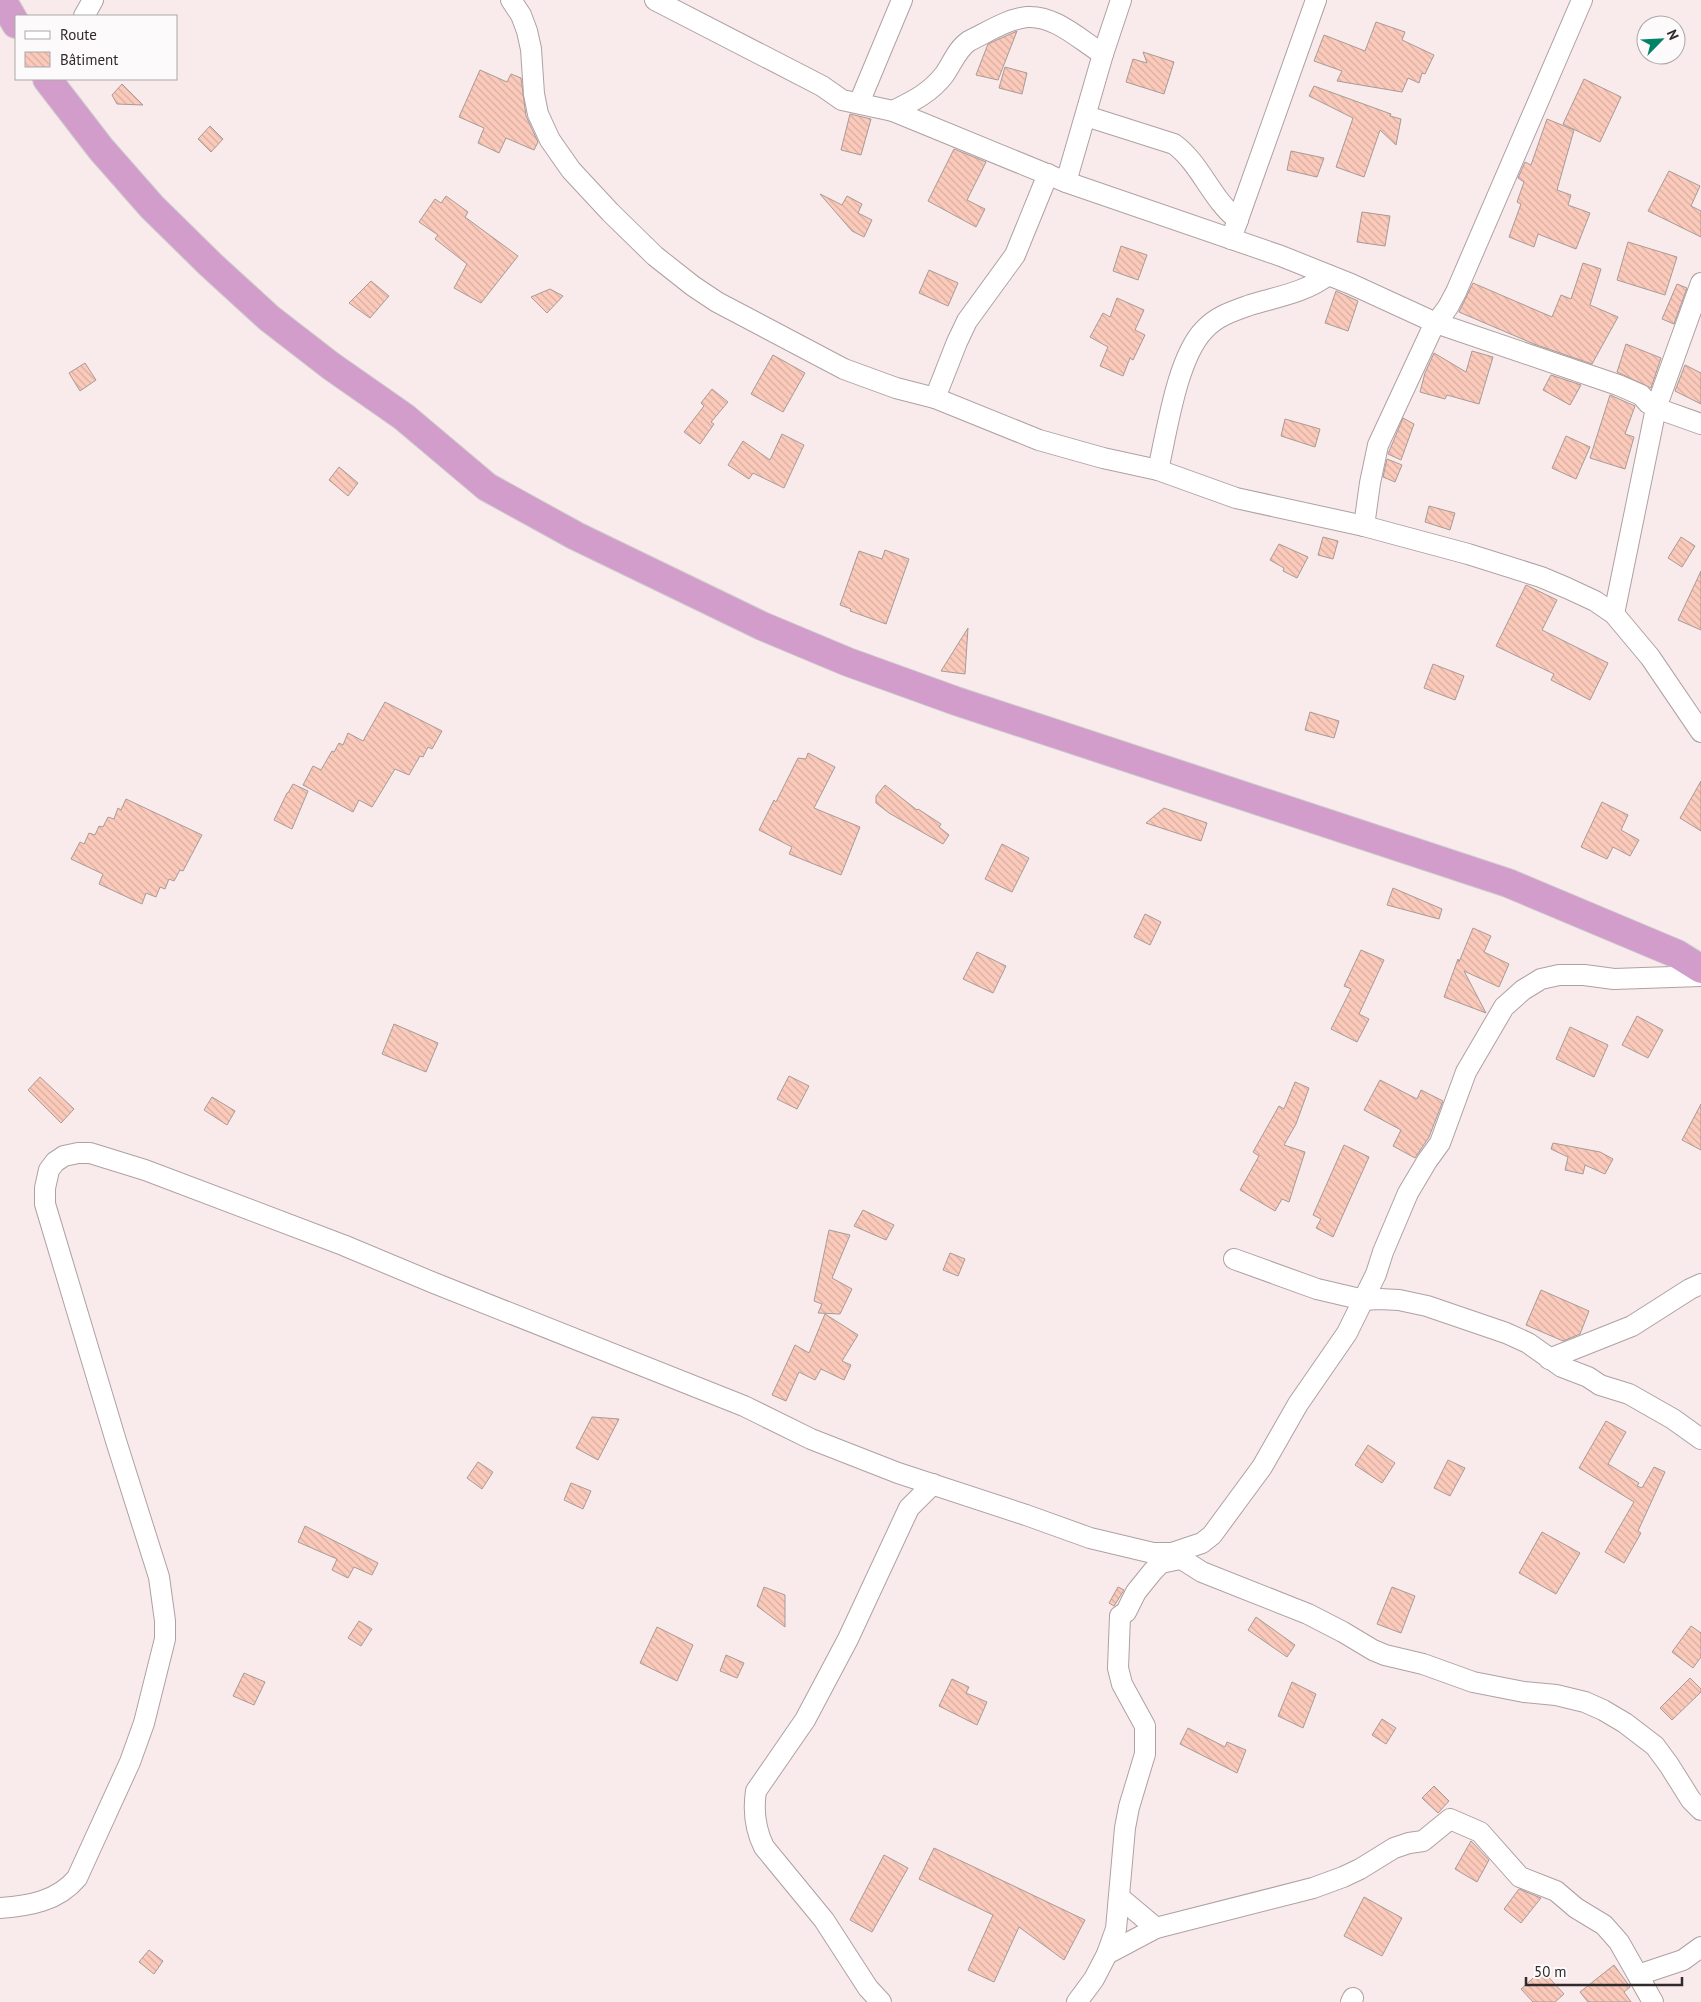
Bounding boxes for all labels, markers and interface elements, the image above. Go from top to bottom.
legend [15,15,178,80]
north arrow [1636,15,1686,65]
text: Route [60,25,97,44]
text: N [1663,27,1683,43]
text: Bâtiment [60,50,118,69]
scale bar [1526,1954,1682,1986]
text: 50 m [1534,1962,1567,1981]

